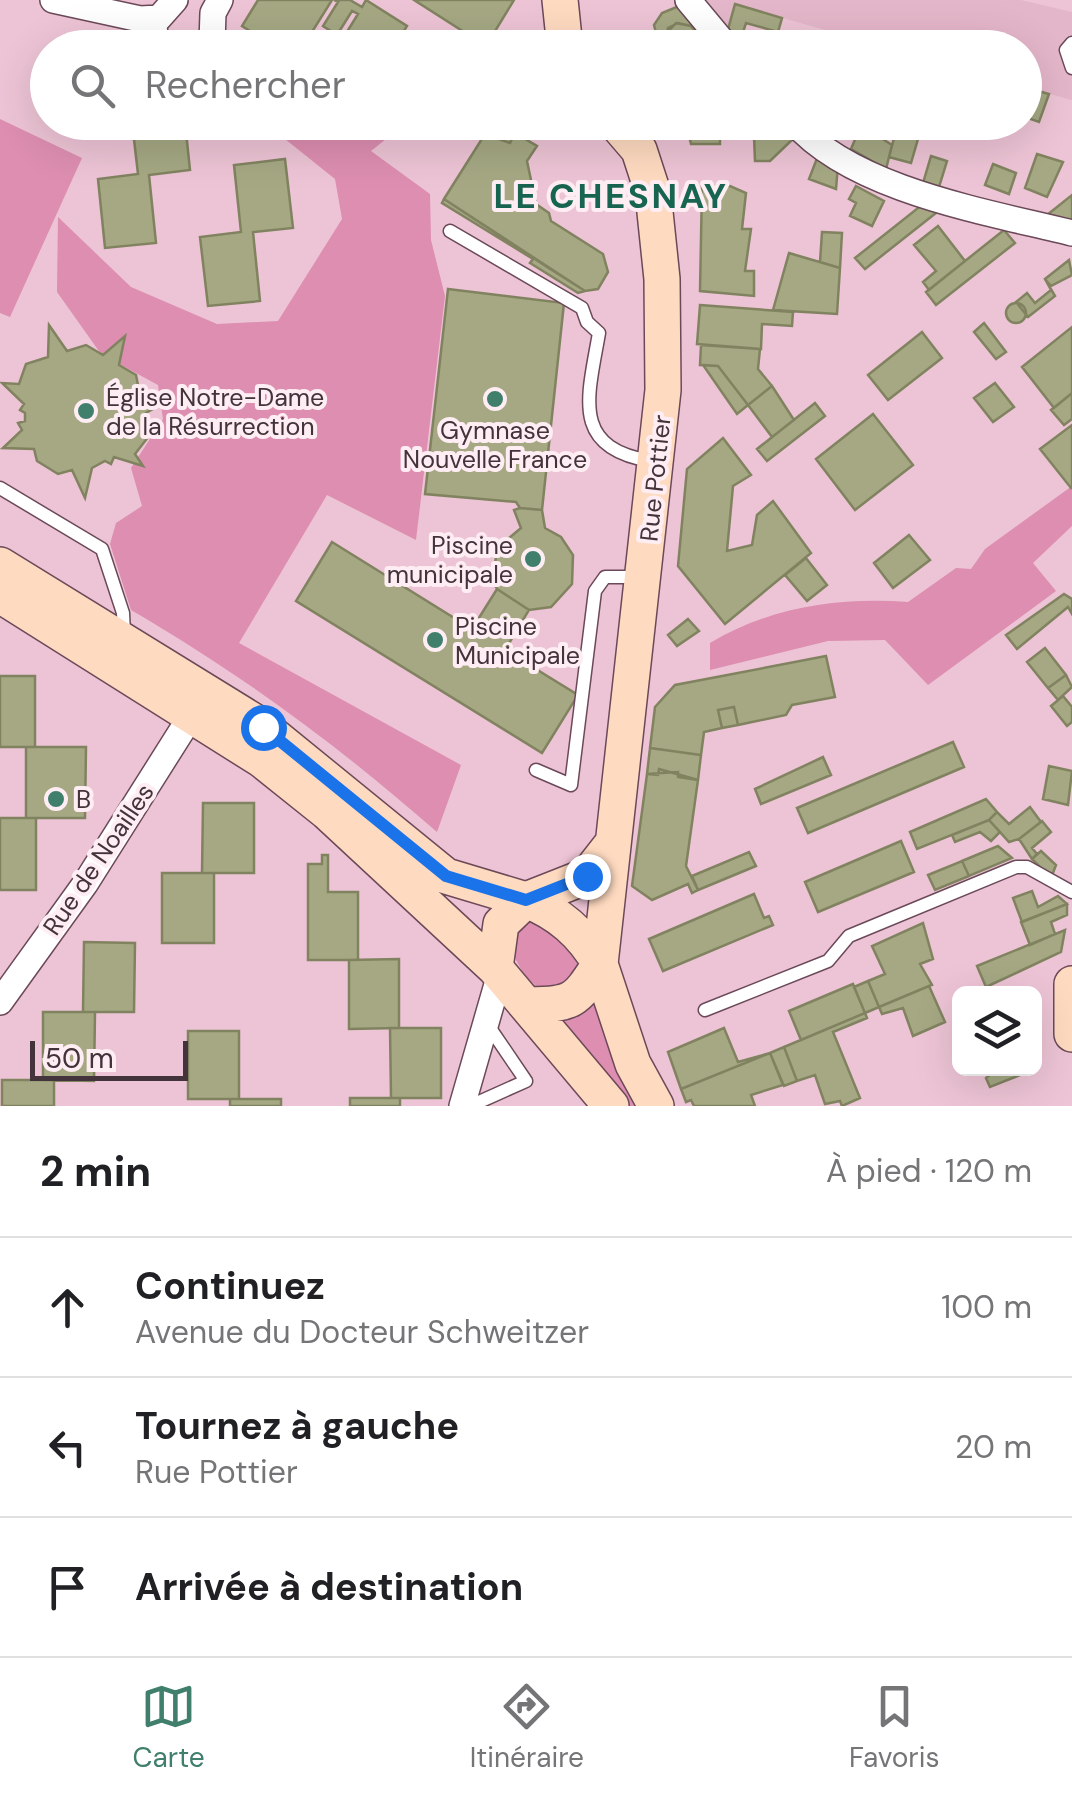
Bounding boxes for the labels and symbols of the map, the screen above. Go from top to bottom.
district label: LE CHESNAY [493,173,729,219]
place label: Église Notre-Dame de la Résurrection [106,381,324,443]
marker: Gymnase Nouvelle France [484,388,506,410]
marker: Église Notre-Dame de la Résurrection [75,400,97,422]
street label: Rue Pottier [632,413,679,543]
place label: Gymnase Nouvelle France [403,414,587,476]
place label: Piscine municipale [387,529,513,591]
marker: Piscine municipale [522,548,544,570]
place label: Piscine Municipale [455,610,580,672]
marker: Piscine Municipale [424,629,446,651]
route start [241,705,287,751]
street label: Rue de Noailles [35,777,161,942]
place label: B [76,783,91,816]
marker: B [45,788,67,810]
route end [565,854,611,900]
scale bar [30,1036,188,1080]

